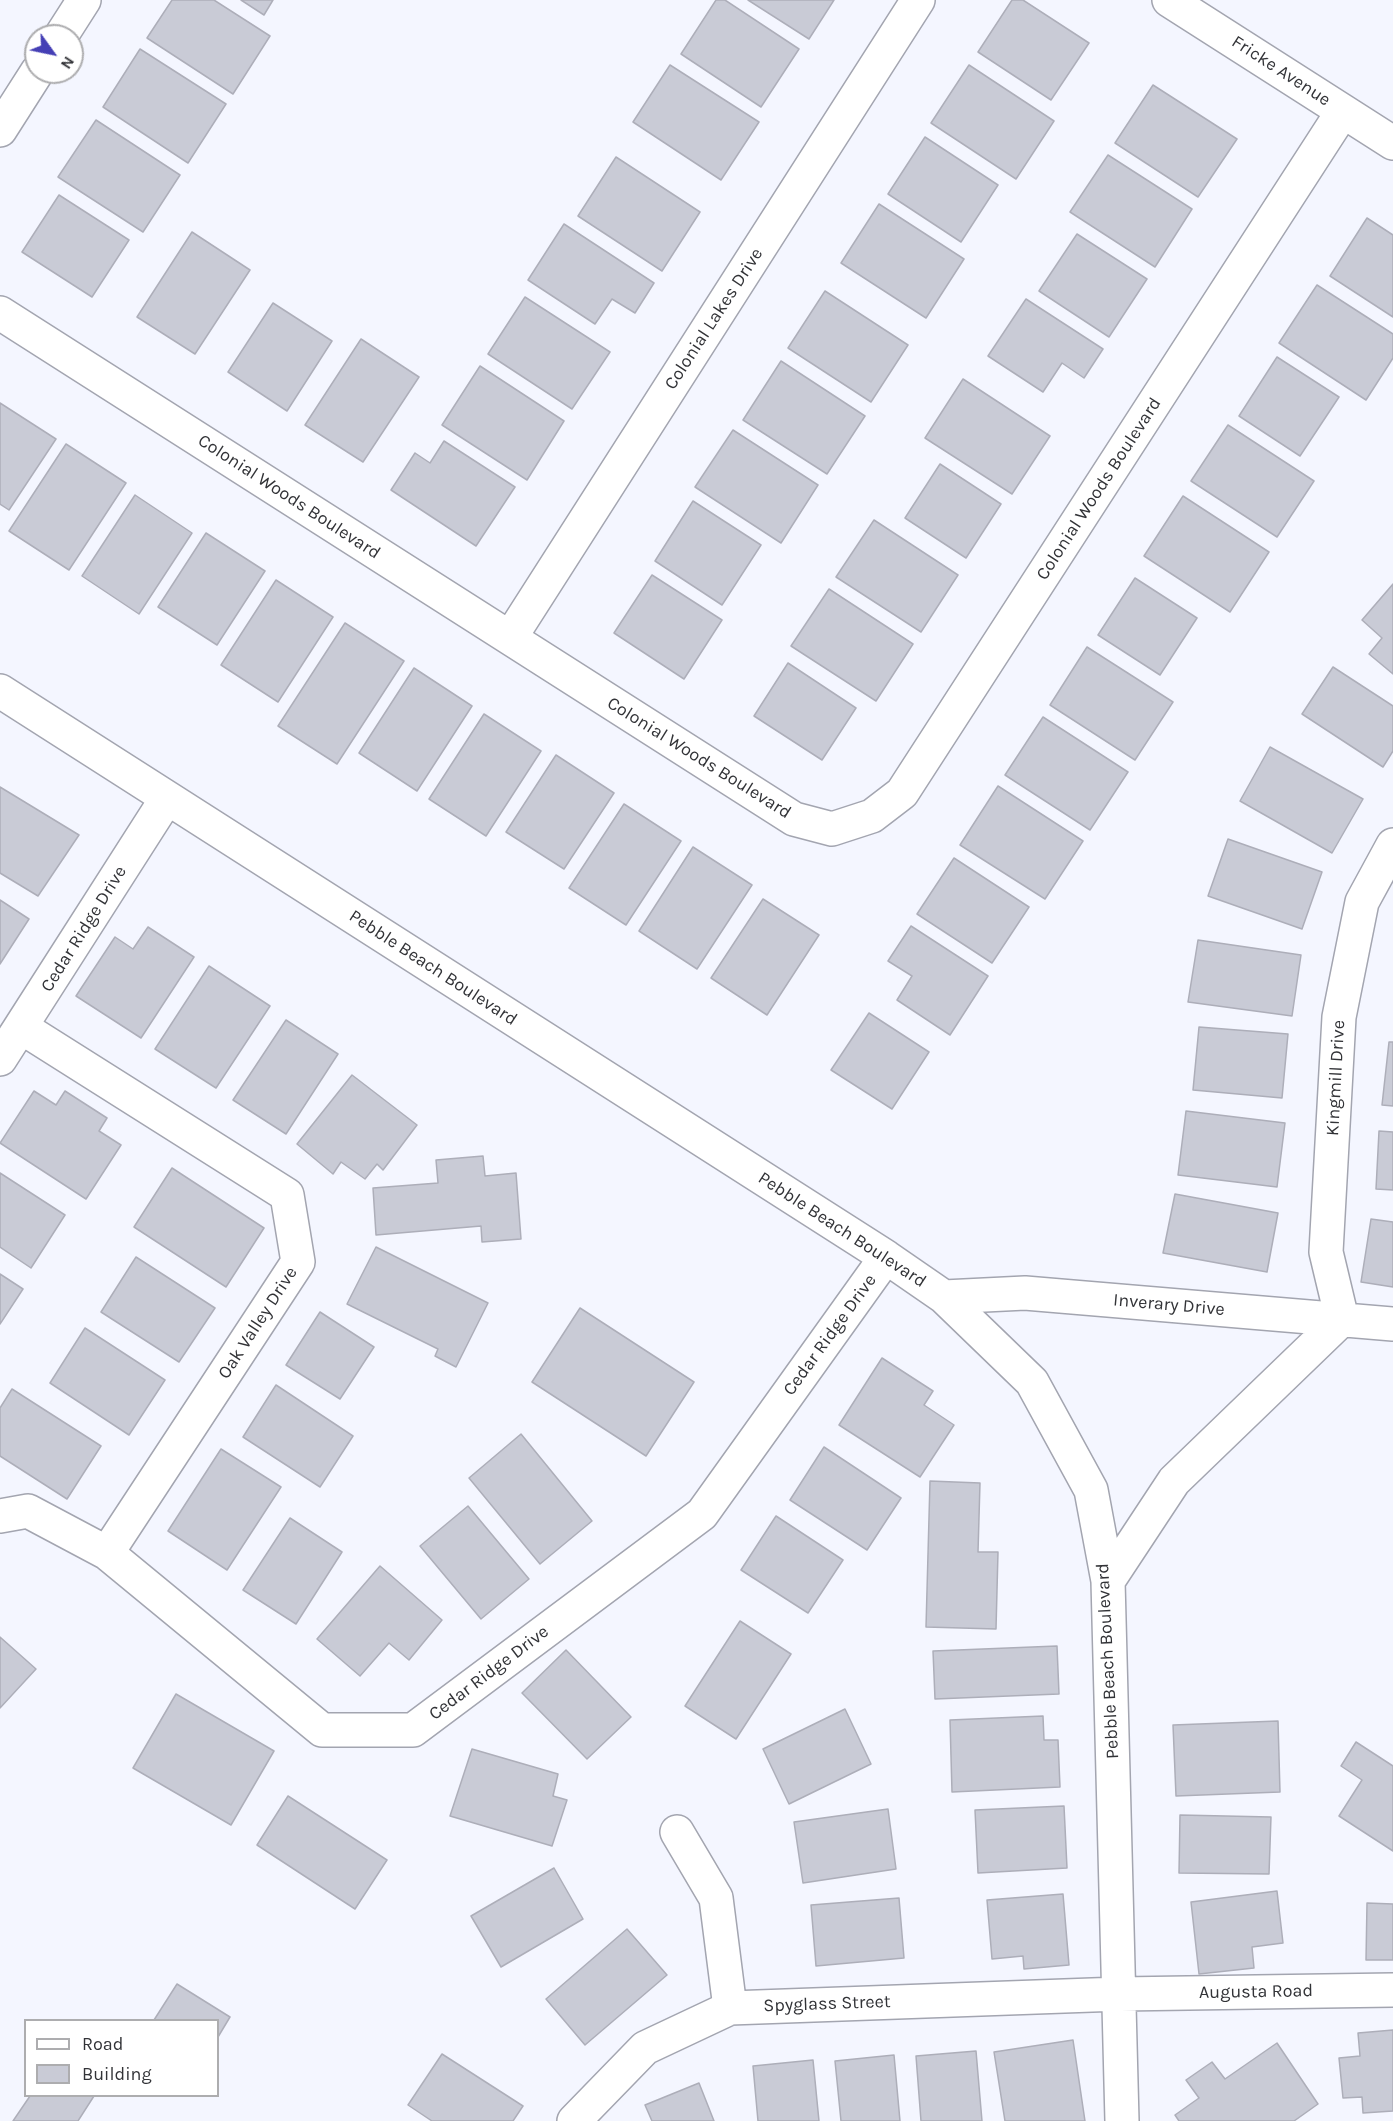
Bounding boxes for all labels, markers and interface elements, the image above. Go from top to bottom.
north arrow [24,24,84,84]
street label: Fricke Avenue [1228,31,1334,111]
text: N [57,53,79,73]
street label: Colonial Lakes Drive [660,244,768,394]
street label: Colonial Woods Boulevard [1032,394,1166,584]
street label: Colonial Woods Boulevard [194,430,384,564]
street label: Colonial Woods Boulevard [603,692,795,824]
street label: Cedar Ridge Drive [37,862,131,996]
street label: Pebble Beach Boulevard [345,906,521,1030]
street label: Kingmill Drive [1322,1020,1350,1136]
street label: Pebble Beach Boulevard [754,1168,930,1292]
street label: Oak Valley Drive [214,1263,302,1383]
street label: Cedar Ridge Drive [779,1270,881,1400]
street label: Inverary Drive [1112,1289,1226,1321]
street label: Pebble Beach Boulevard [1092,1562,1124,1760]
street label: Cedar Ridge Drive [425,1621,553,1725]
street label: Augusta Road [1199,1980,1313,2004]
street label: Spyglass Street [763,1991,891,2017]
legend [24,2019,219,2097]
text: Road [82,2033,123,2055]
text: Building [82,2063,152,2085]

